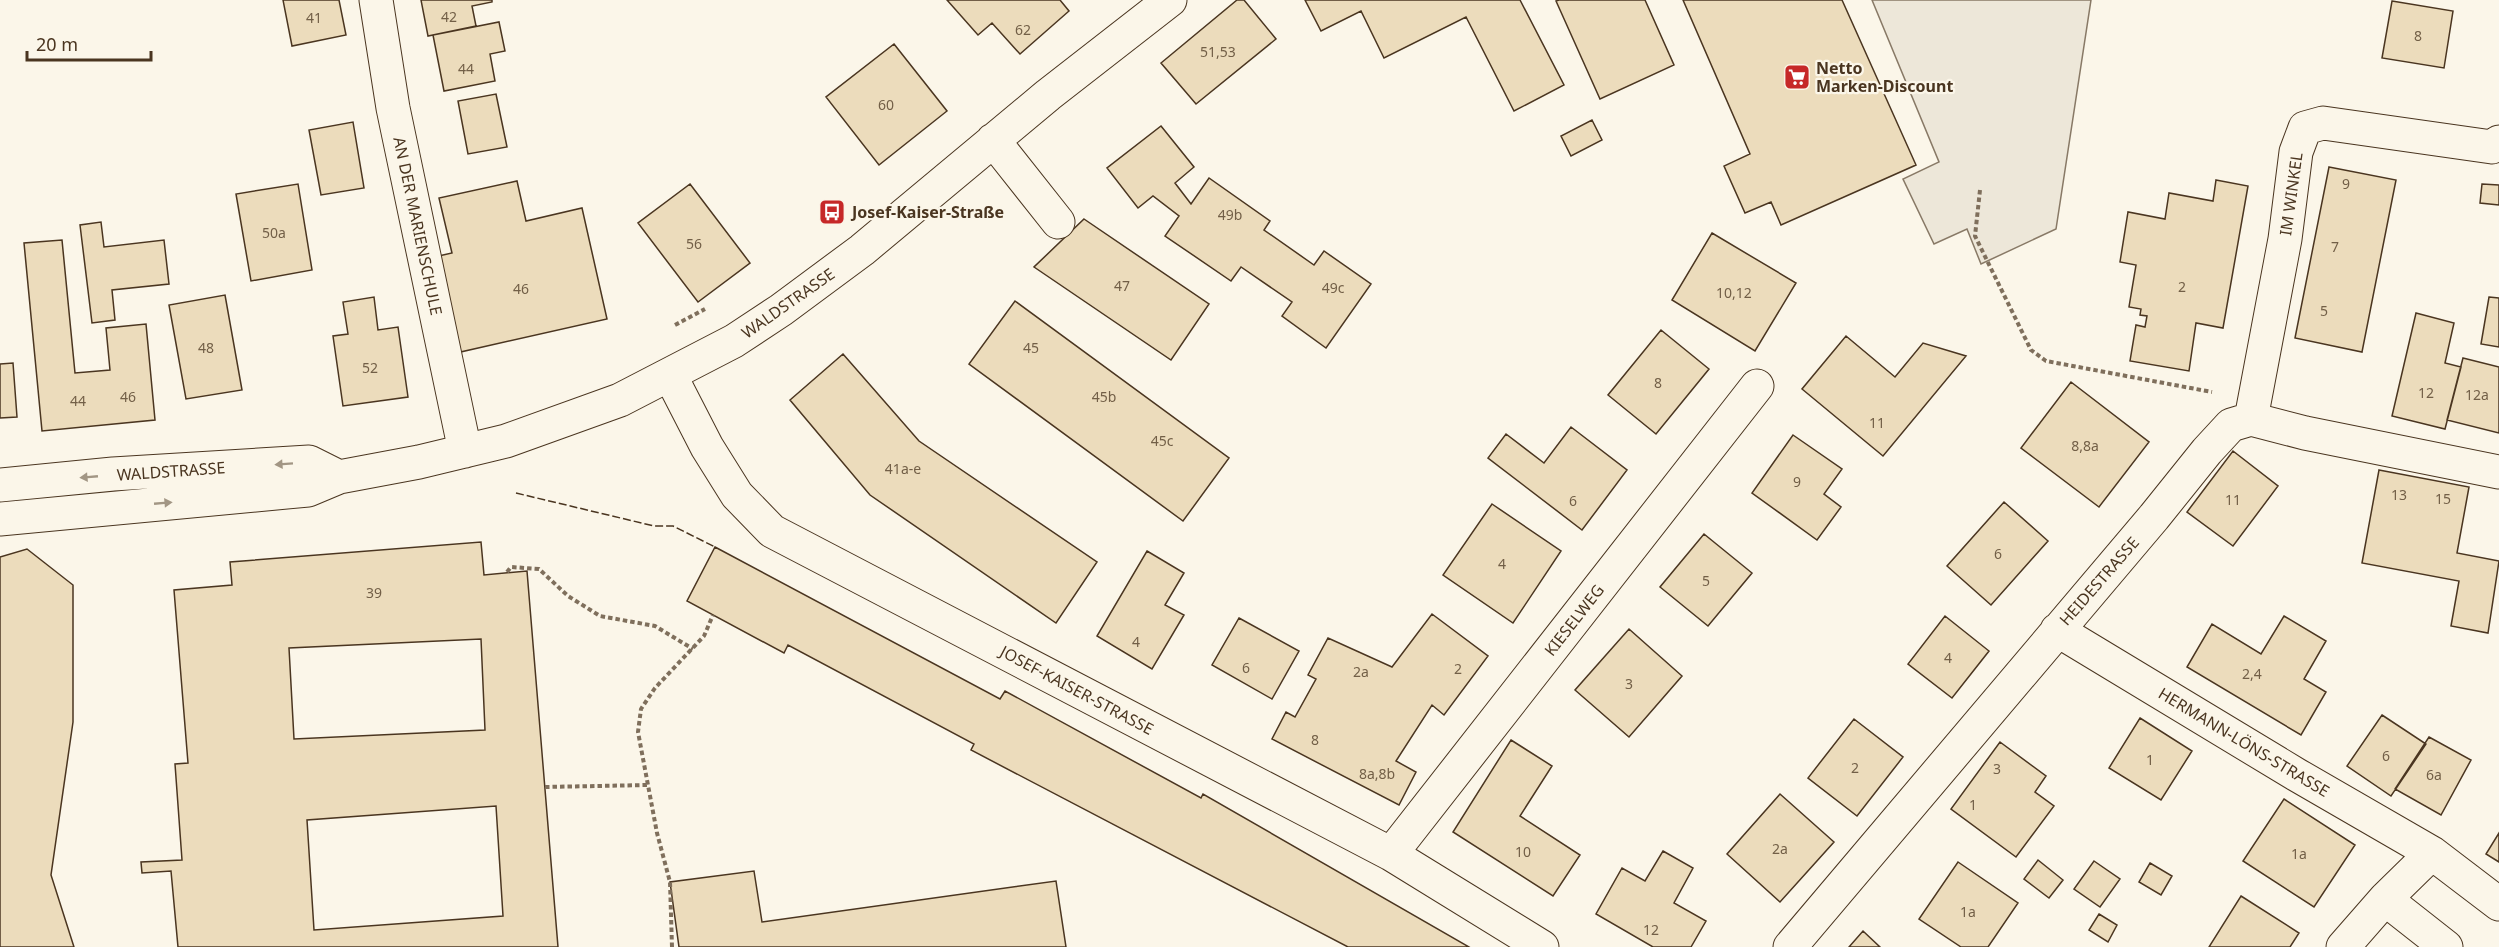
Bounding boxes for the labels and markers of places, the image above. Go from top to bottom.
place label: Netto Marken-Discount [1816,57,1953,97]
supermarket icon: Netto Marken-Discount [1782,62,1812,92]
bus stop icon: Josef-Kaiser-Straße [817,197,847,227]
place label: Josef-Kaiser-Straße [850,201,1004,223]

